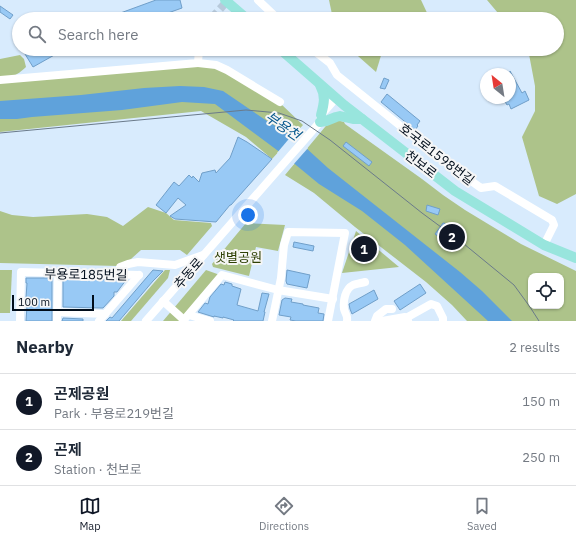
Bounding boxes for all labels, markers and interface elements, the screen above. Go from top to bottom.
search box [12,12,564,56]
icon: search [26,23,48,45]
text: Search here [58,25,138,44]
north arrow [480,68,516,104]
water label: 부용천 [262,108,305,145]
street label: 호국로1598번길 [396,120,478,189]
street label: 천보로 [401,147,440,182]
your location [238,205,258,225]
pin: 2 [439,222,465,252]
pin: 1 [351,234,377,264]
park label: 샛별공원 [214,249,262,266]
street label: 추동로 [170,254,207,292]
street label: 부용로185번길 [44,265,128,284]
map controls [528,273,564,309]
button: locate [528,273,564,309]
scale bar [12,293,94,312]
text: 100 m [18,295,50,309]
text: Nearby [16,336,74,358]
text: 2 results [509,339,560,356]
text: 곤제공원 [54,384,109,403]
text: 1 [25,393,33,410]
text: 150 m [522,393,560,410]
text: Park · 부용로219번길 [54,405,174,422]
text: 곤제 [54,440,82,459]
text: 2 [25,449,33,466]
text: 250 m [522,449,560,466]
text: Station · 천보로 [54,461,142,478]
tab: Map [79,495,101,533]
tab: Directions [259,495,309,533]
tab: Saved [467,495,497,533]

